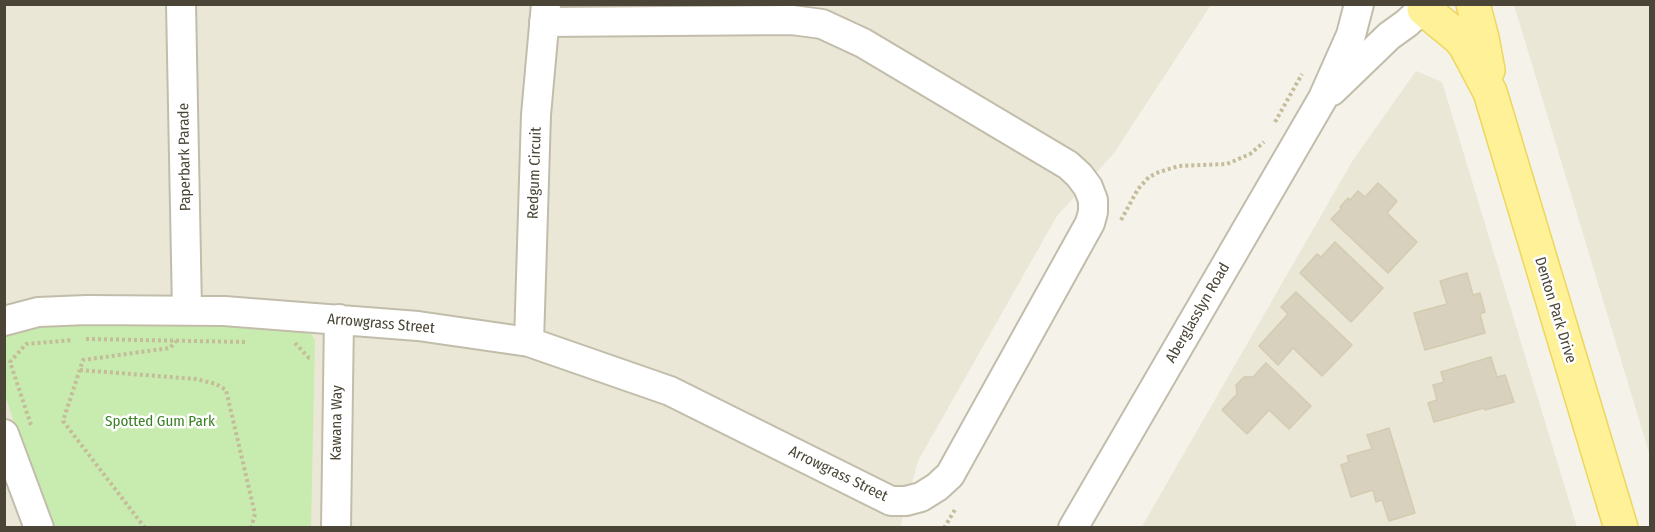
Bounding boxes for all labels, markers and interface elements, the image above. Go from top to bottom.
street label: Paperbark Parade [175,103,195,211]
street label: Redgum Circuit [524,127,546,219]
street label: Denton Park Drive [1530,255,1580,365]
street label: Aberglasslyn Road [1162,260,1234,366]
street label: Arrowgrass Street [327,310,435,338]
street label: Kawana Way [327,385,347,461]
park label: Spotted Gum Park [105,413,215,431]
street label: Arrowgrass Street [786,442,890,506]

